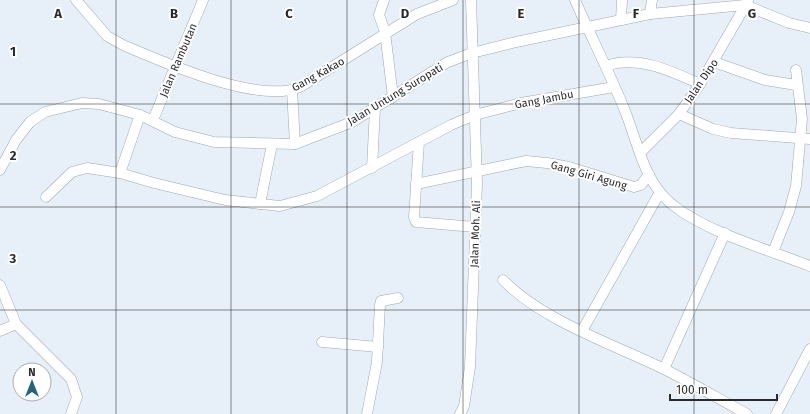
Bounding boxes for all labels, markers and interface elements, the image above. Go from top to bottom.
text: A [53,6,62,21]
text: B [170,6,178,21]
text: C [285,6,293,21]
text: D [401,6,410,21]
text: E [518,6,525,21]
text: F [633,6,640,21]
text: G [748,6,756,21]
street label: Jalan Rambutan [157,21,200,99]
text: 1 [10,44,16,59]
street label: Gang Kakao [290,55,347,94]
street label: Jalan Dipo [682,57,721,106]
street label: Jalan Untung Suropati [345,61,445,128]
street label: Gang Jambu [514,87,575,112]
text: 2 [10,148,17,163]
street label: Gang Giri Agung [549,158,629,193]
street label: Jalan Moh. Ali [468,200,483,268]
text: 3 [9,251,17,266]
north arrow [12,362,52,402]
text: N [28,366,36,379]
scale bar [670,376,777,402]
text: 100 m [676,383,708,397]

